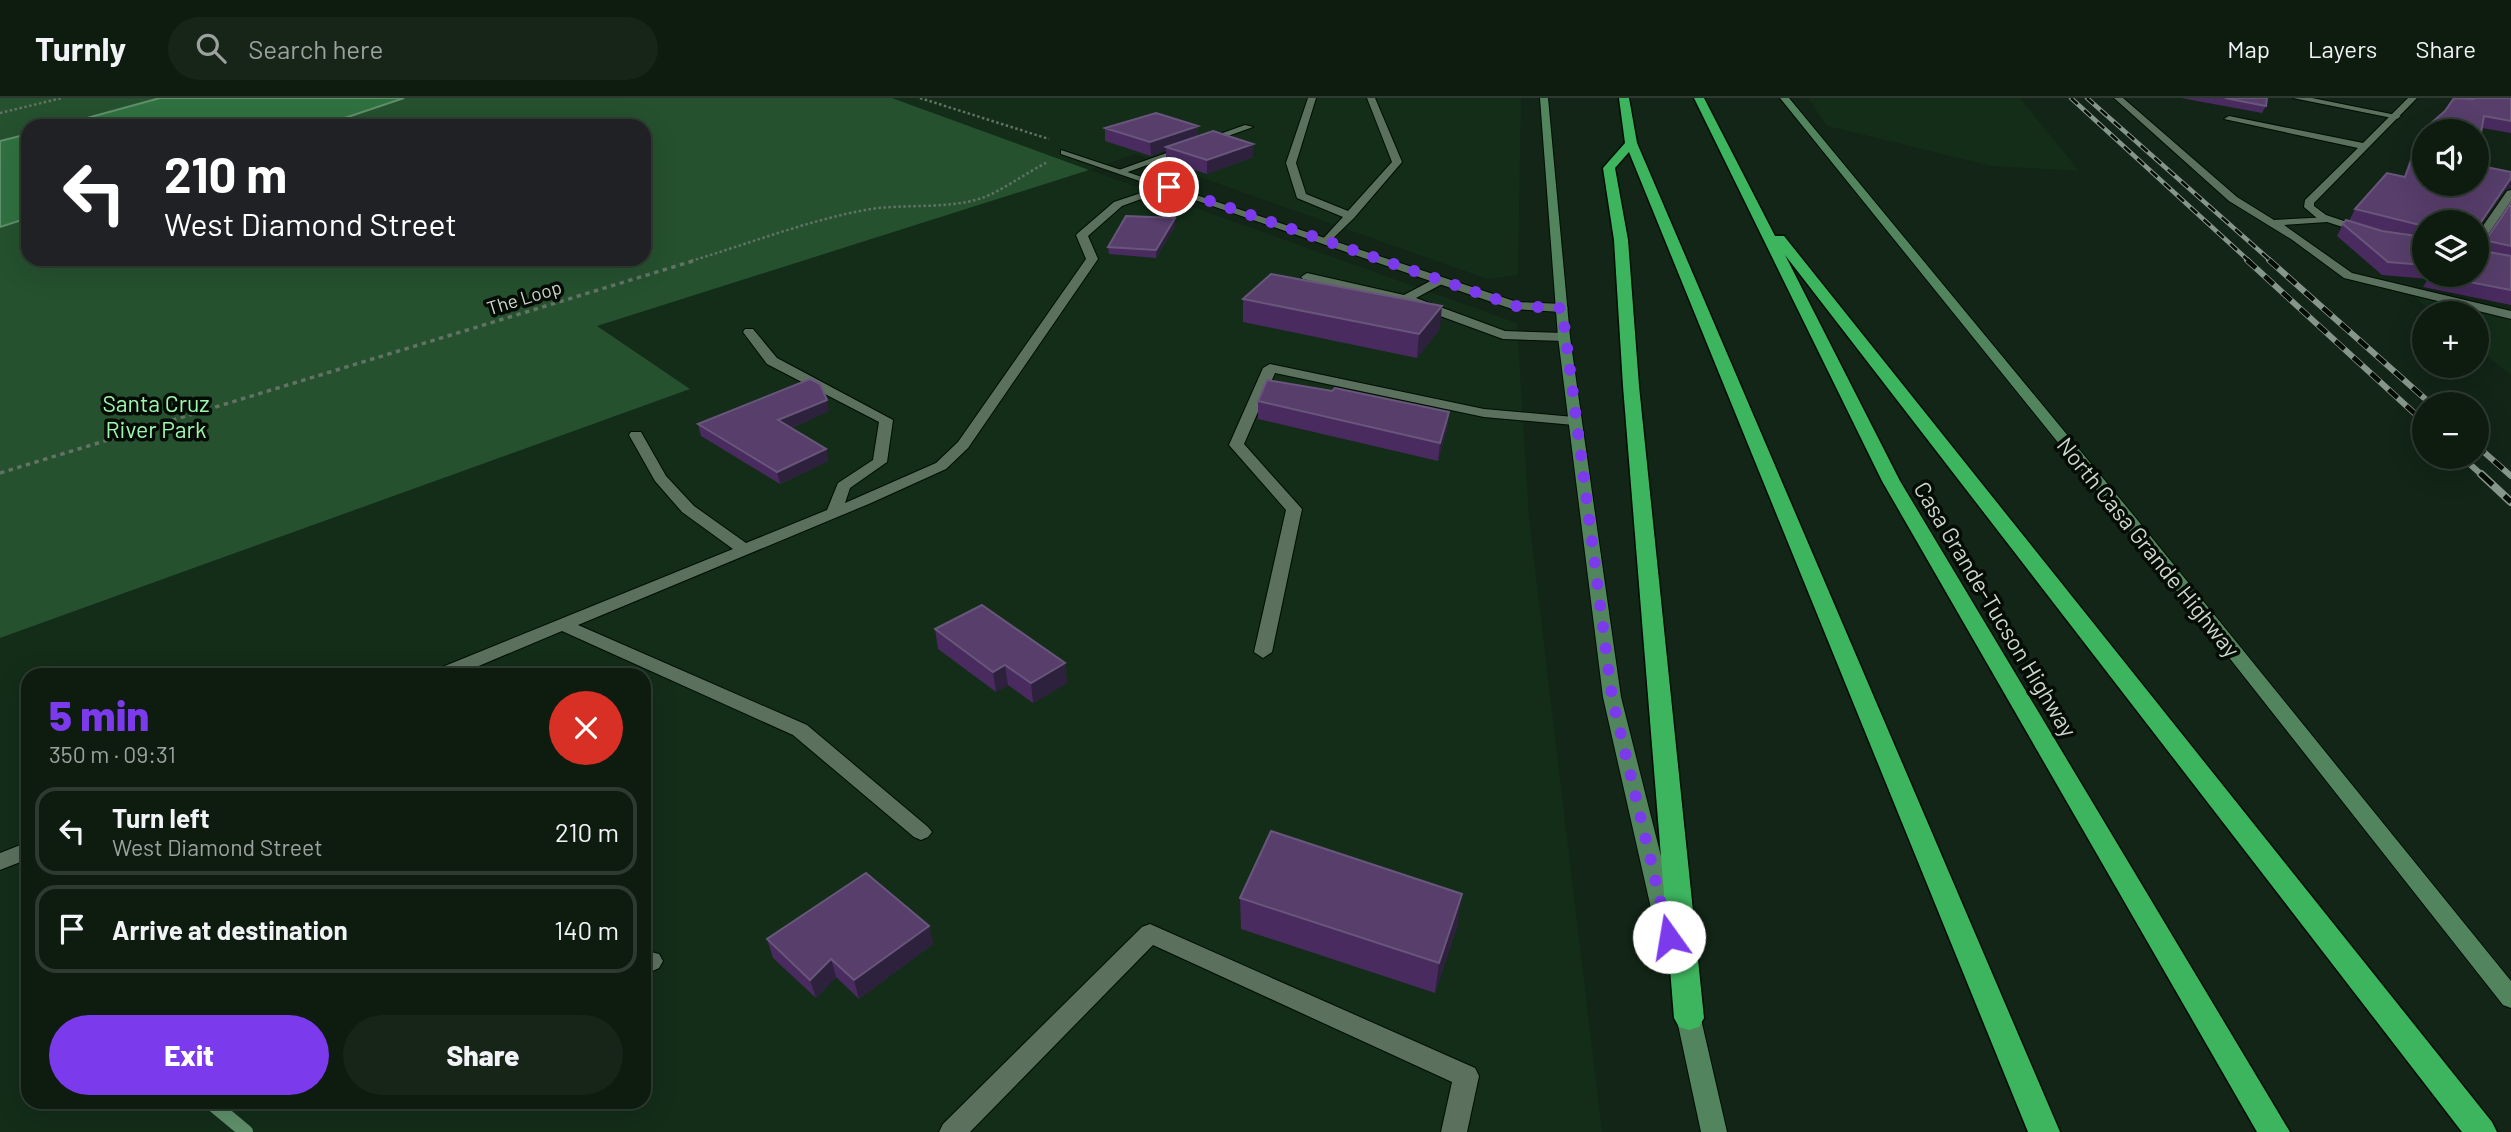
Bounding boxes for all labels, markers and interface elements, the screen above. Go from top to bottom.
search box [168,17,658,80]
text: Turnly [35,28,126,68]
icon: search [192,29,230,67]
text: Search here [248,33,383,64]
text: Map [2227,34,2270,63]
text: Layers [2308,34,2377,63]
text: Share [2415,34,2476,63]
map controls [2412,119,2489,469]
button: sound [2412,119,2489,196]
text: 210 m [164,144,287,203]
icon: left [49,147,140,238]
pin [1139,157,1199,217]
icon: arrive [1150,168,1188,206]
text: West Diamond Street [164,204,457,242]
button: layers [2412,210,2489,287]
street label: The Loop [484,275,564,319]
button: + [2412,301,2489,378]
park label: Santa Cruz River Park [102,389,210,443]
button: − [2412,392,2489,469]
street label: North Casa Grande Highway [2052,431,2247,663]
street label: Casa Grande-Tucson Highway [1909,476,2084,742]
text: 5 min [49,689,149,739]
button: close [549,691,623,765]
text: 350 m · 09:31 [49,740,176,768]
text: Turn left [112,802,210,833]
icon: left [53,812,91,850]
text: 210 m [555,816,619,847]
text: West Diamond Street [112,833,323,861]
position arrow [1632,900,1706,974]
icon: arrive [53,910,91,948]
text: Arrive at destination [112,914,348,945]
text: 140 m [554,914,619,945]
button: Exit [49,1015,329,1095]
button: Share [343,1015,623,1095]

